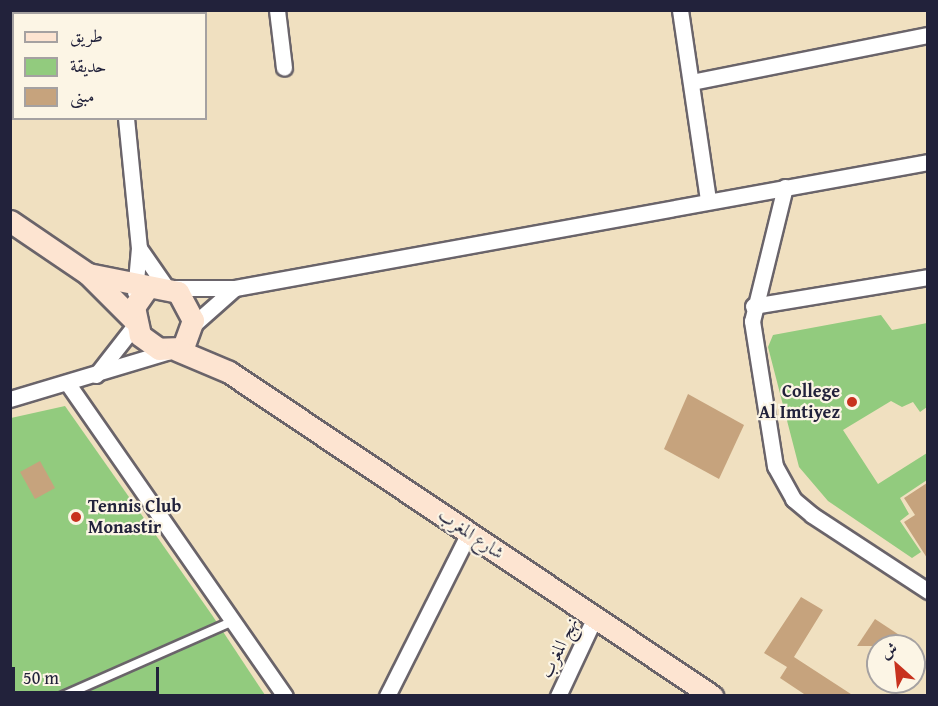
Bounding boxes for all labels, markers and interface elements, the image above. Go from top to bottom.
legend [12,12,207,120]
text: طريق [70,22,103,49]
text: حديقة [70,52,106,79]
text: مبنى [70,82,95,109]
place label: College Al Imtiyez [759,381,840,424]
marker: College Al Imtiyez [845,395,859,409]
place label: Tennis Club Monastir [88,496,181,538]
street label: شارع المغرب [434,504,508,564]
marker: Tennis Club Monastir [69,510,83,524]
street label: نهج المغرب [535,614,583,682]
north arrow [866,634,926,694]
text: ش [876,635,901,664]
scale bar [15,655,162,693]
text: 50 m [23,664,59,691]

